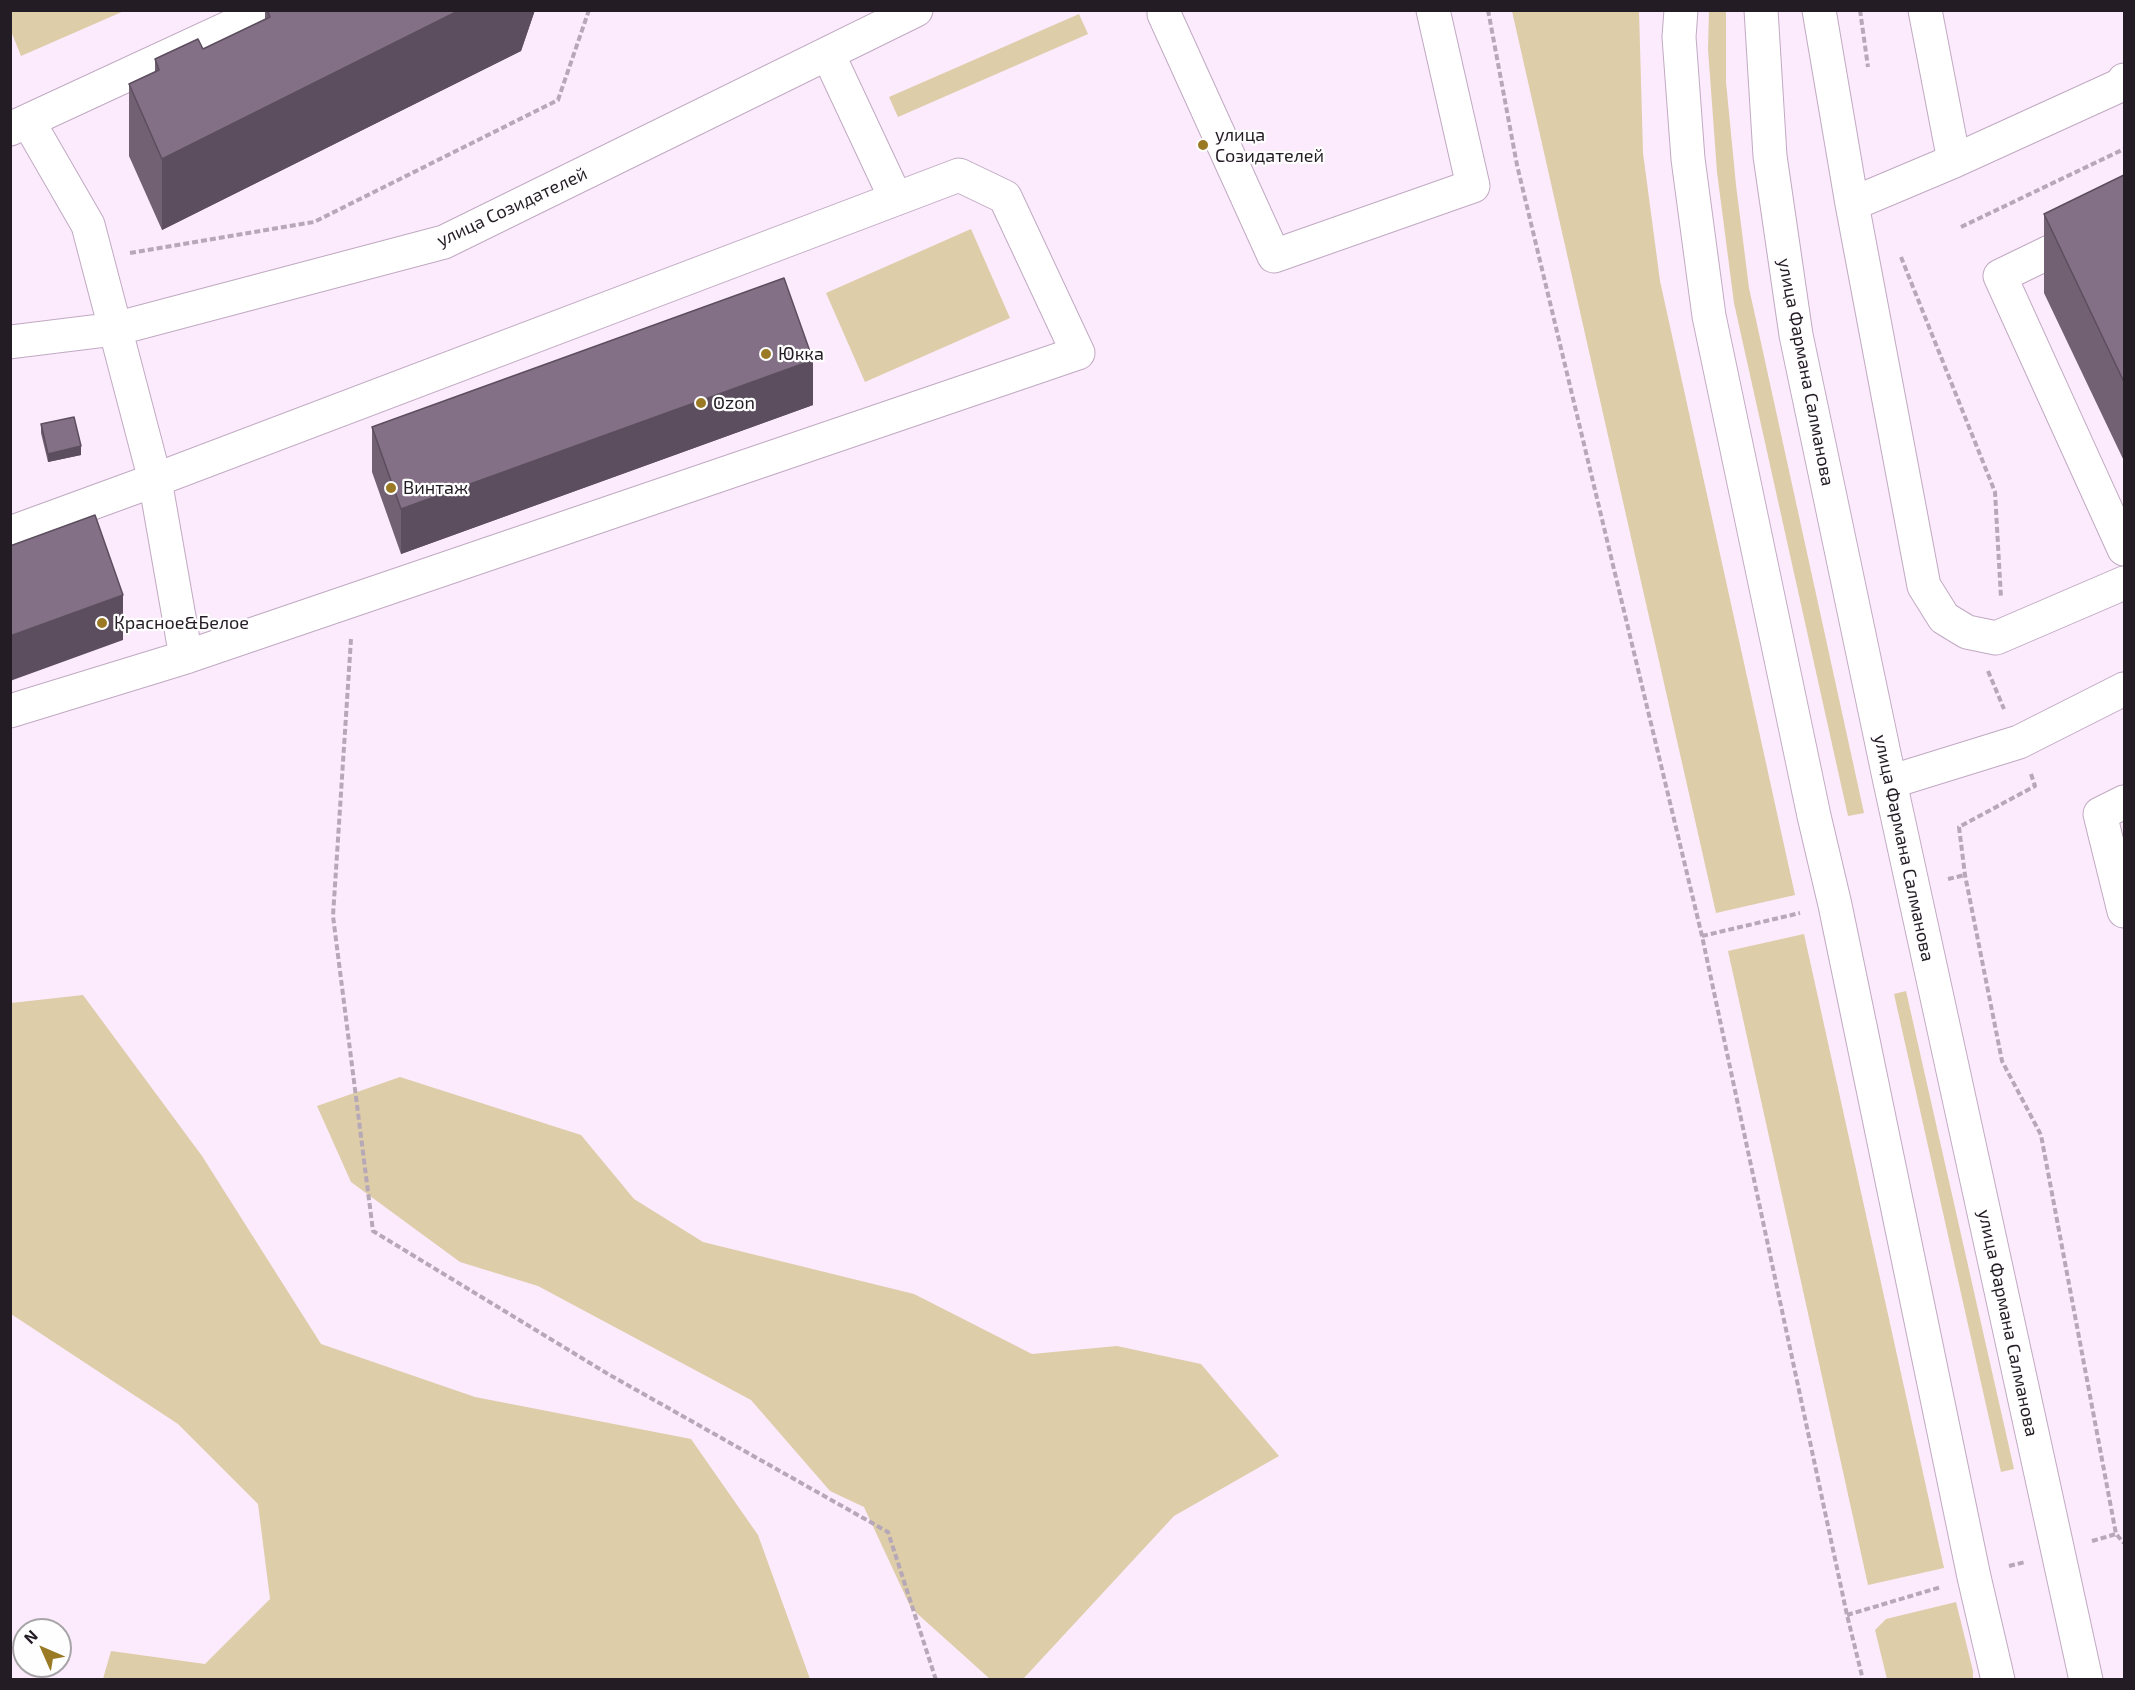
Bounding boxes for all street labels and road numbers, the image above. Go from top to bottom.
street label: улица Созидателей [433,163,591,251]
street label: улица Фармана Салманова [1773,256,1839,488]
street label: улица Фармана Салманова [1869,732,1939,964]
street label: улица Фармана Салманова [1973,1207,2043,1439]

